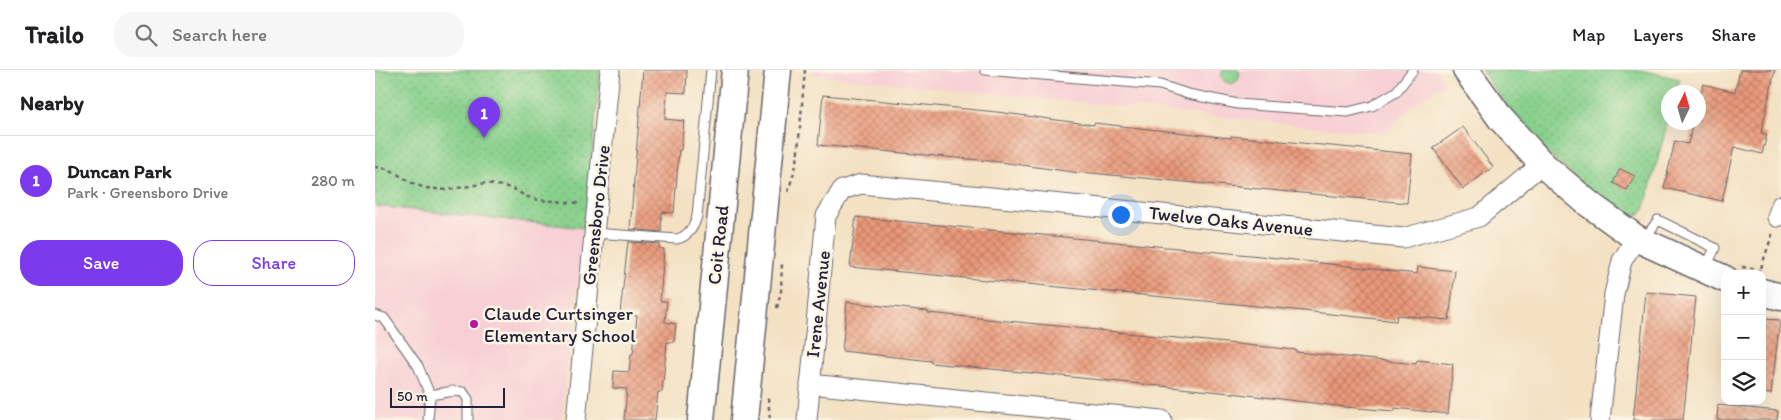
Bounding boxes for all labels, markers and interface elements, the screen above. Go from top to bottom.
search box [114,12,464,57]
text: Trailo [25,20,84,49]
icon: search [132,21,160,49]
text: Search here [172,23,267,46]
text: Map [1572,24,1605,46]
text: Layers [1633,24,1683,46]
text: Share [1711,24,1756,46]
north arrow [1661,85,1706,130]
text: Nearby [20,90,84,115]
pin: 1 [468,97,500,138]
street label: Greensboro Drive [577,144,615,286]
text: Duncan Park [67,160,172,183]
text: 1 [32,171,40,190]
text: 280 m [311,171,355,190]
text: Park · Greensboro Drive [67,183,228,202]
street label: Twelve Oaks Avenue [1148,201,1314,241]
your location [1108,202,1134,228]
street label: Coit Road [702,204,734,286]
button: Save [20,240,183,286]
button: Share [193,240,355,286]
street label: Irene Avenue [801,249,835,359]
map controls [1721,270,1766,405]
button: + [1721,270,1766,315]
place label: Claude Curtsinger Elementary School [484,302,636,347]
button: − [1721,315,1766,360]
marker: Claude Curtsinger Elementary School [468,318,480,330]
button: layers [1721,360,1766,405]
scale bar [390,385,505,408]
text: 50 m [397,388,428,405]

